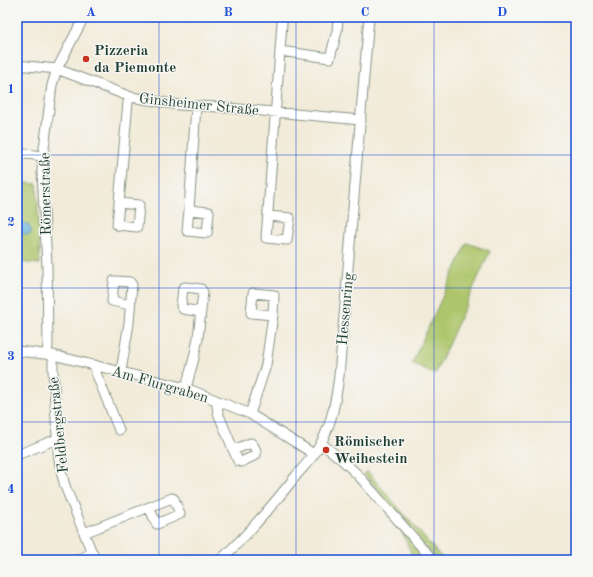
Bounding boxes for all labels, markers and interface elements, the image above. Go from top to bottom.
text: A [86,6,96,19]
text: B [223,6,233,19]
text: C [361,6,369,19]
text: D [497,6,507,19]
place label: Pizzeria da Piemonte [94,44,176,76]
marker: Pizzeria da Piemonte [81,54,91,64]
text: 1 [7,83,15,96]
street label: Ginsheimer Straße [138,92,260,119]
street label: Römerstraße [38,152,55,236]
text: 2 [7,216,15,229]
street label: Hessenring [336,272,357,346]
text: 3 [7,350,15,363]
street label: Am Flurgraben [109,364,210,406]
street label: Feldbergstraße [47,376,72,474]
place label: Römischer Weihestein [334,435,407,467]
marker: Römischer Weihestein [321,445,331,455]
text: 4 [7,483,15,496]

